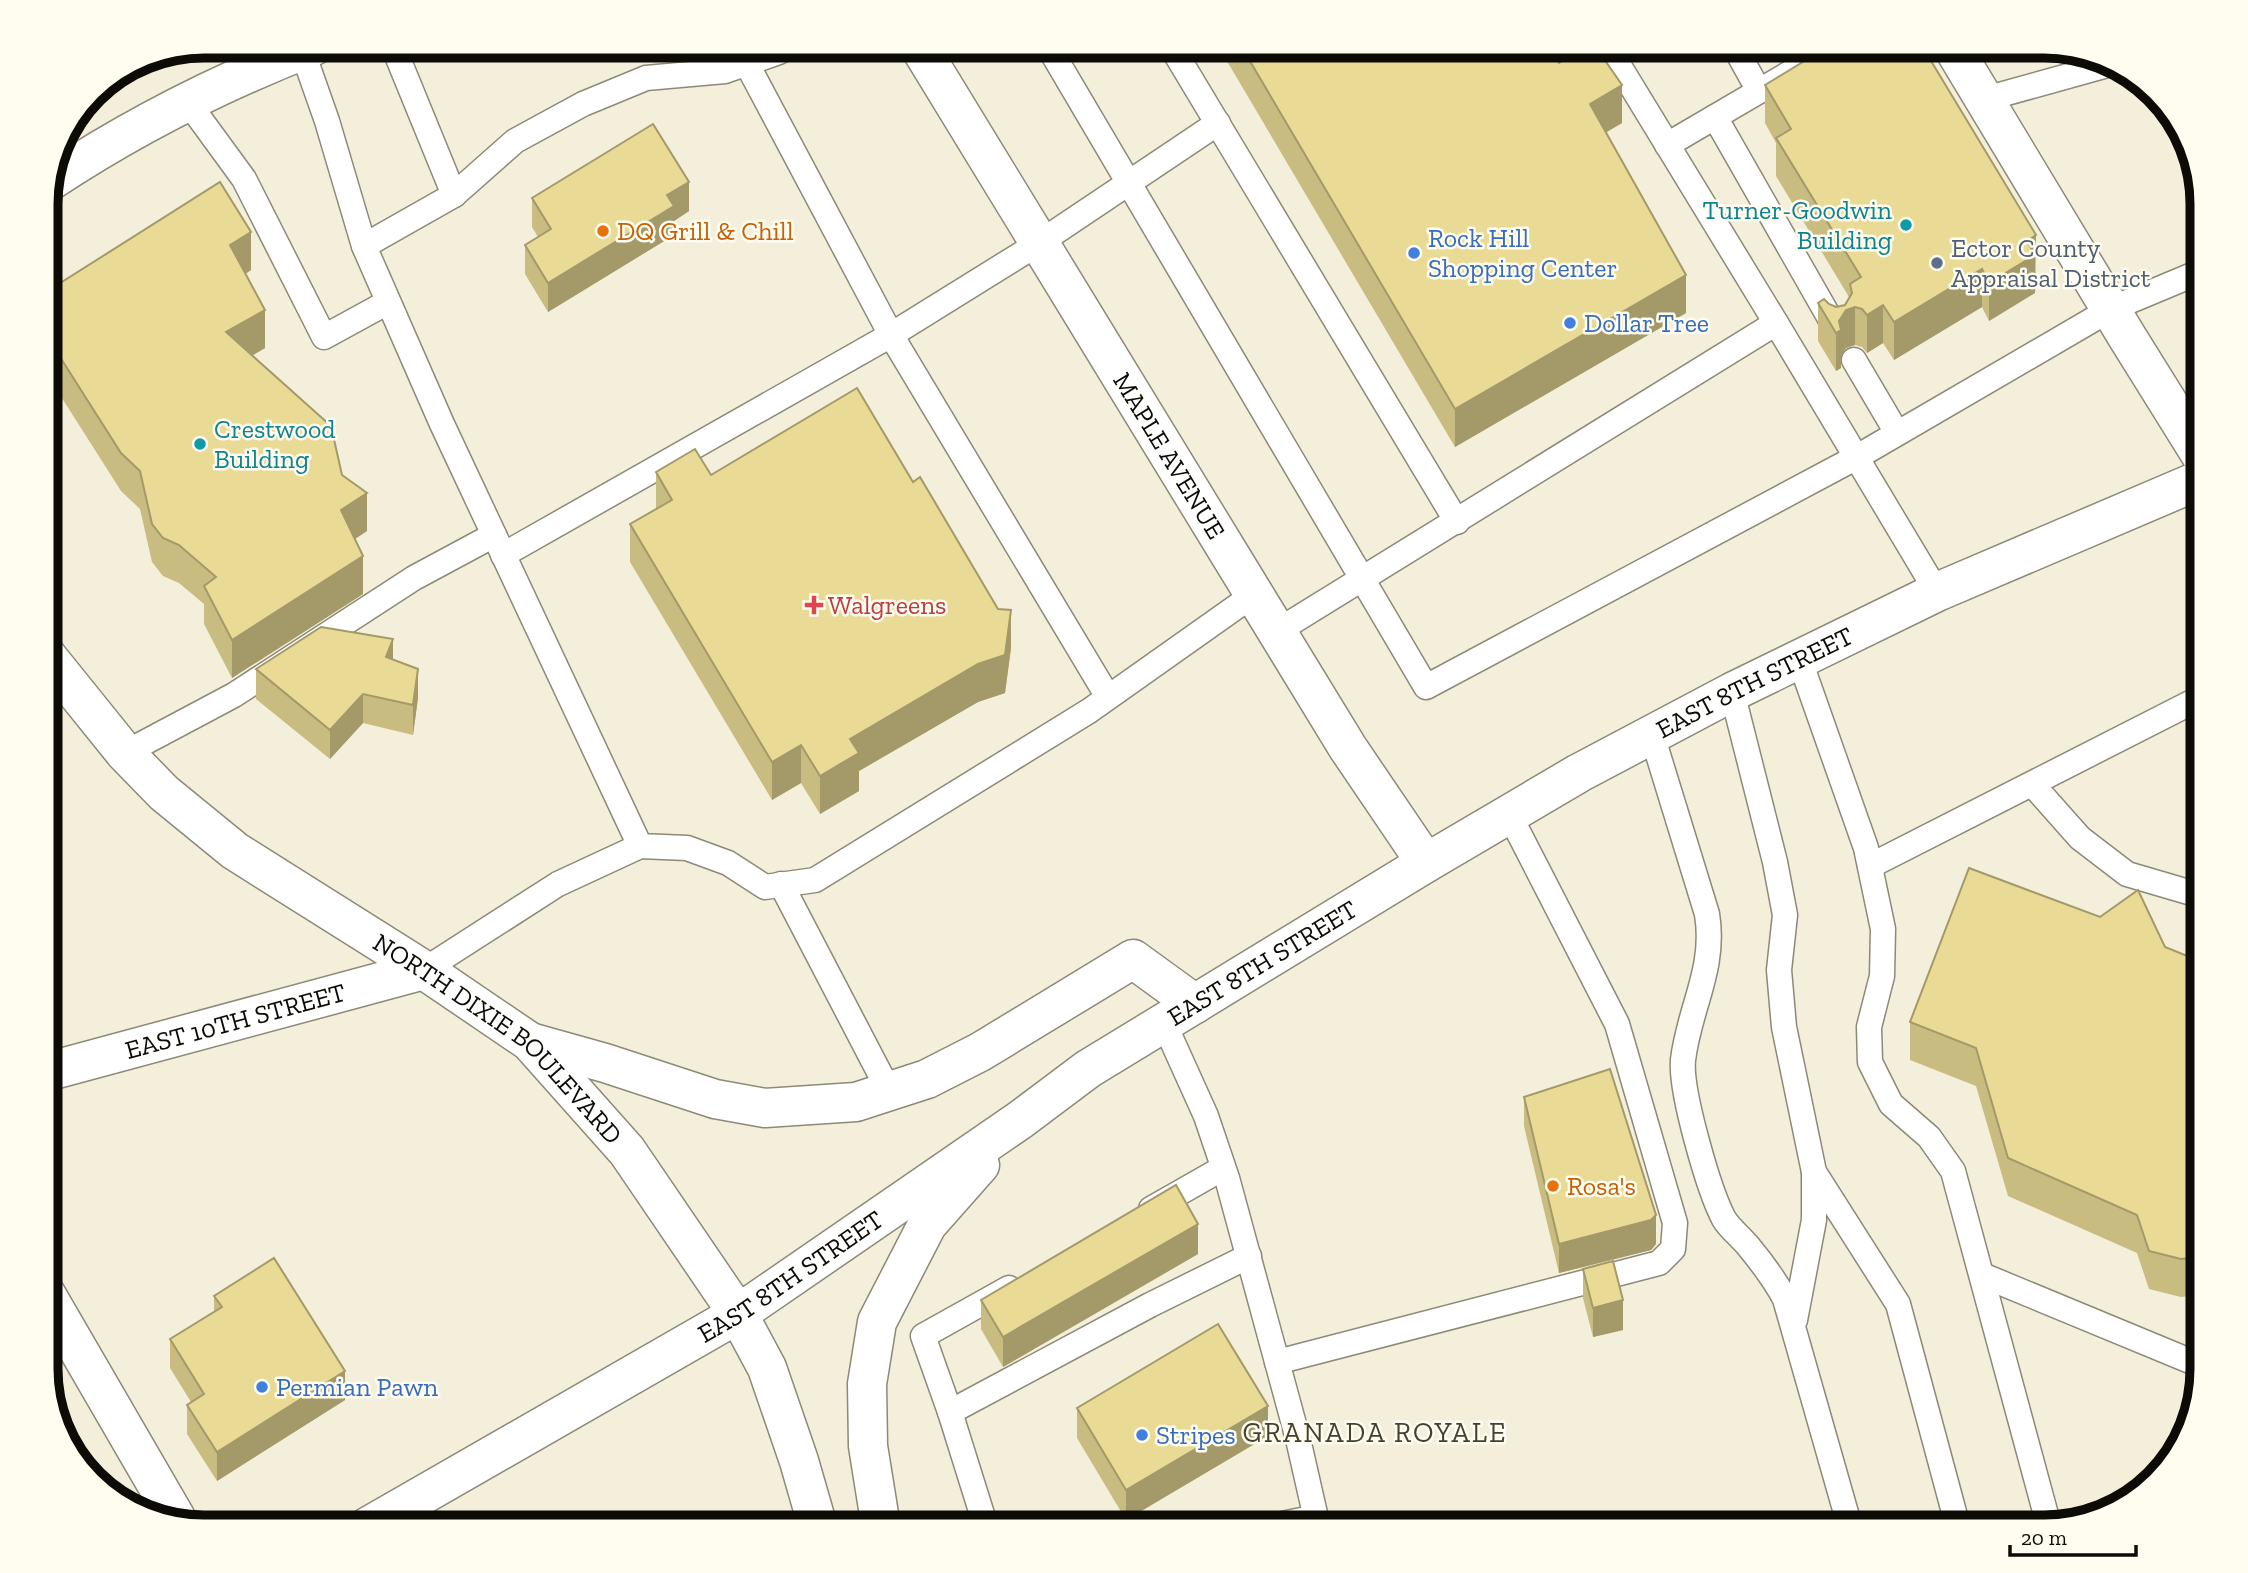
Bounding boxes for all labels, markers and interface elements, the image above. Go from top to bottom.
place label: Turner-Goodwin Building [1702,194,1892,256]
place label: DQ Grill & Chill [617,215,794,247]
marker: Turner-Goodwin Building [1898,217,1914,233]
place label: Rock Hill Shopping Center [1428,222,1617,284]
marker: DQ Grill & Chill [595,223,611,239]
place label: Ector County Appraisal District [1951,232,2151,294]
marker: Rock Hill Shopping Center [1406,245,1422,261]
marker: Ector County Appraisal District [1929,255,1945,271]
place label: Dollar Tree [1584,307,1709,339]
marker: Dollar Tree [1562,315,1578,331]
street label: MAPLE AVENUE [1106,366,1232,545]
place label: Crestwood Building [214,413,336,475]
marker: Crestwood Building [192,436,208,452]
place label: Walgreens [828,589,947,621]
marker: Walgreens [806,597,822,613]
street label: EAST 8TH STREET [1651,620,1858,745]
street label: EAST 8TH STREET [1162,893,1363,1033]
street label: NORTH DIXIE BOULEVARD [367,926,629,1151]
street label: EAST 10TH STREET [122,976,349,1066]
place label: Rosa's [1567,1170,1636,1202]
marker: Rosa's [1545,1178,1561,1194]
street label: EAST 8TH STREET [692,1203,889,1350]
place label: Permian Pawn [276,1371,438,1403]
marker: Permian Pawn [254,1379,270,1395]
district label: GRANADA ROYALE [1243,1416,1508,1449]
place label: Stripes [1156,1419,1236,1451]
marker: Stripes [1134,1427,1150,1443]
scale bar [2010,1514,2136,1558]
text: 20 m [2021,1525,2067,1550]

